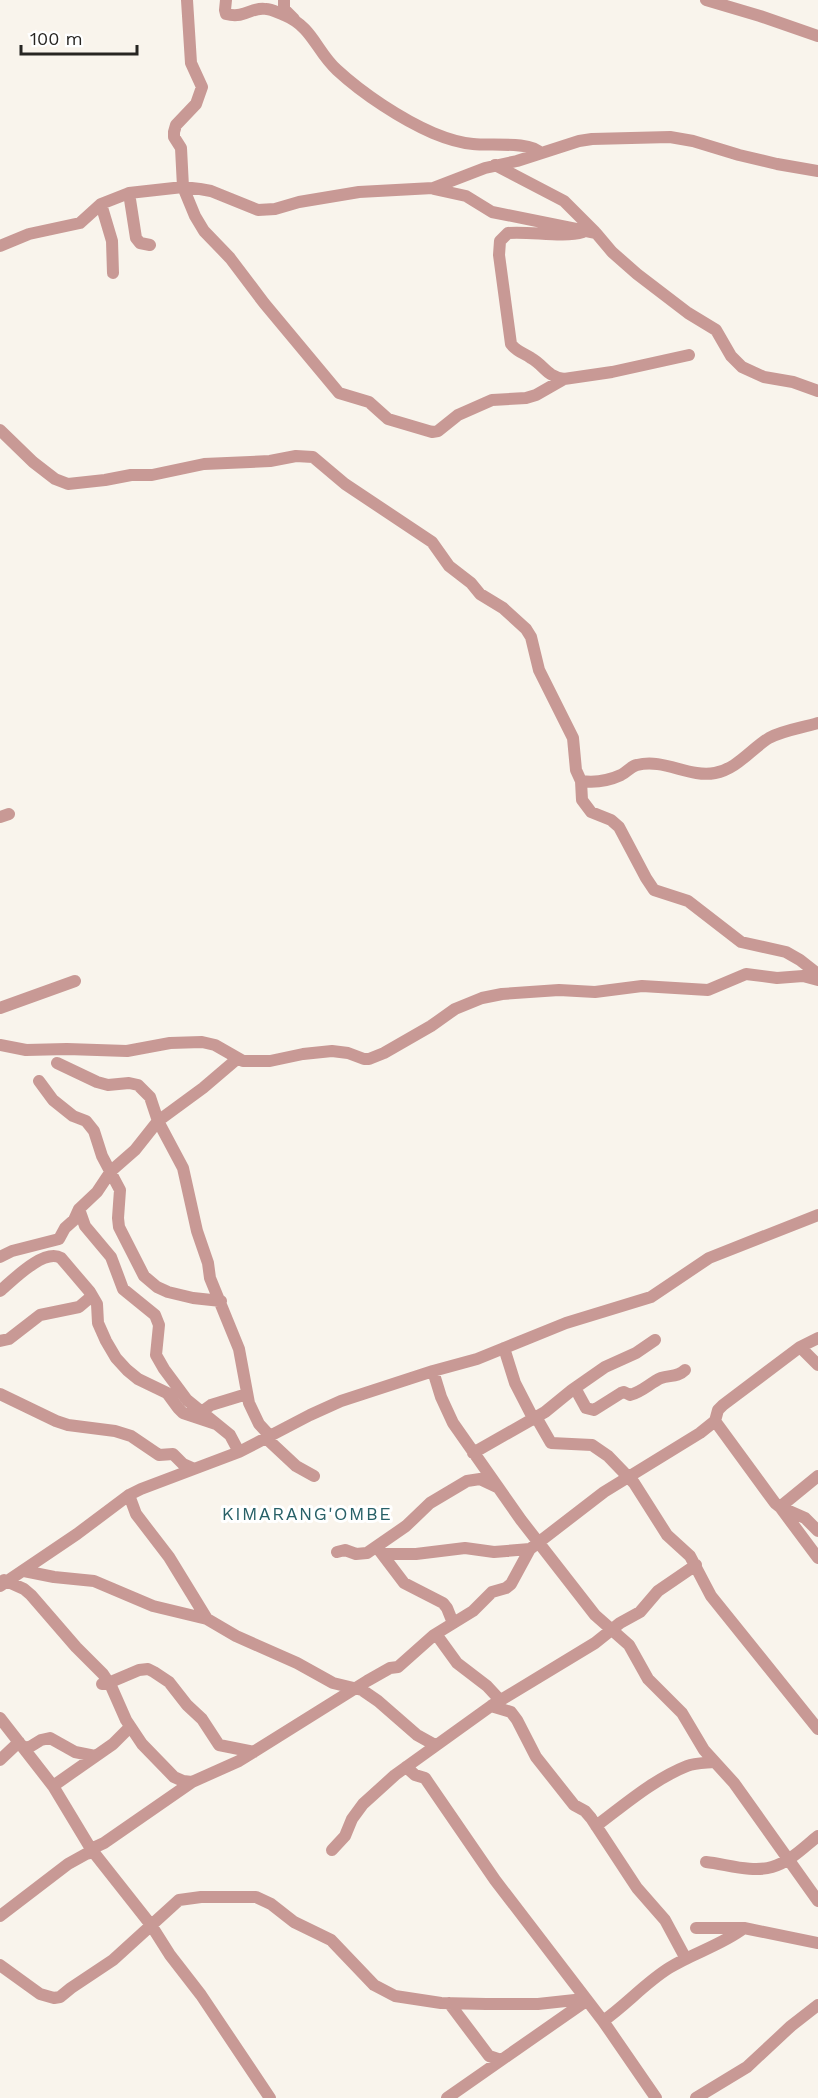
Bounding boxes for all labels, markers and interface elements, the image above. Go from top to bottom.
scale bar [21,18,136,56]
text: 100 m [30,28,83,49]
district label: KIMARANG'OMBE [222,1503,392,1524]

